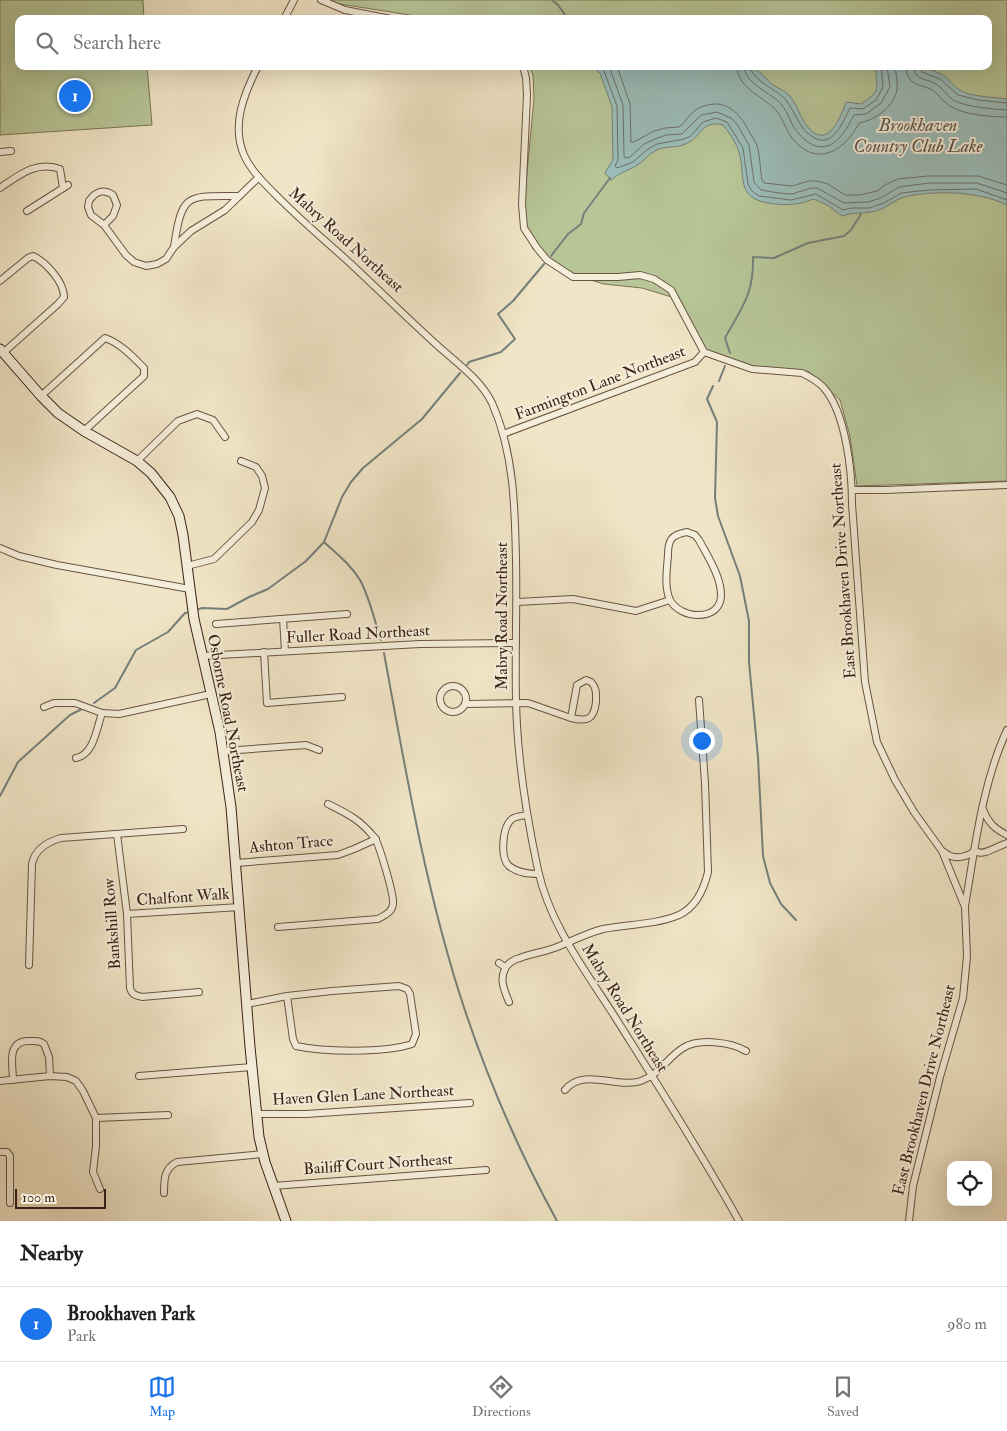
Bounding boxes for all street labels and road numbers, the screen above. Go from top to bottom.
street label: Mabry Road Northeast [284,183,408,297]
street label: Farmington Lane Northeast [512,341,688,425]
street label: East Brookhaven Drive Northeast [825,462,861,680]
street label: Mabry Road Northeast [492,542,512,690]
street label: Fuller Road Northeast [286,620,430,648]
street label: Osborne Road Northeast [203,632,253,794]
street label: Ashton Trace [247,830,334,858]
street label: Bankshill Row [99,877,125,970]
street label: Chalfont Walk [136,884,231,910]
street label: Mabry Road Northeast [577,940,673,1076]
street label: East Brookhaven Drive Northeast [888,983,960,1197]
street label: Haven Glen Lane Northeast [272,1080,454,1110]
street label: Bailiff Court Northeast [303,1149,453,1179]

